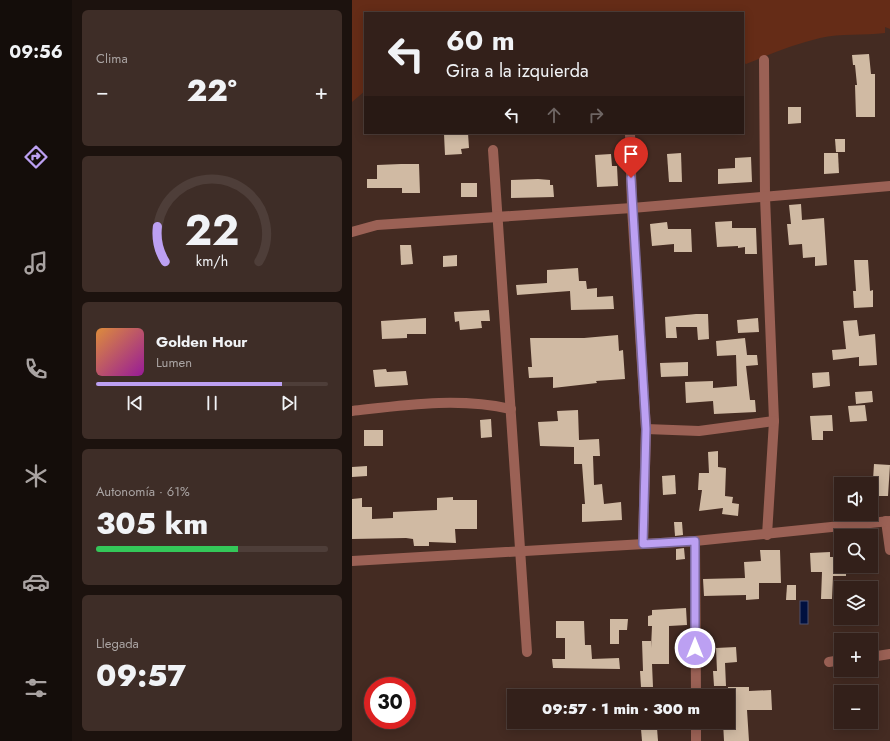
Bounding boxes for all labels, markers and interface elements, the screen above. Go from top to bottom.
text: 60 m [446,20,515,61]
icon: left [380,28,432,80]
text: 09:56 [9,39,63,65]
text: Clima [96,49,128,68]
text: Gira a la izquierda [446,58,589,84]
text: 22° [187,69,237,112]
text: − [96,75,109,107]
text: + [314,75,328,107]
icon: left [501,104,523,126]
icon: ahead [543,104,565,126]
icon: right [585,104,607,126]
pin [614,137,648,178]
icon: directions [22,143,50,171]
icon: arrive [620,143,642,165]
text: 22 [185,200,239,261]
icon: music [22,249,50,277]
text: km/h [196,251,228,271]
text: Golden Hour [156,331,248,353]
text: Lumen [156,353,192,372]
icon: phone [22,355,50,383]
icon: previous [124,392,146,414]
icon: pause [201,392,223,414]
icon: next [278,392,300,414]
icon: climate [22,462,50,490]
map controls [834,477,878,729]
button: sound [834,477,878,521]
text: Autonomía · 61% [96,482,190,501]
text: 305 km [96,502,208,545]
button: search [834,529,878,573]
icon: car [22,568,50,596]
button: layers [834,581,878,625]
position arrow [674,627,716,669]
button: + [834,633,878,677]
text: Llegada [96,634,139,653]
text: 09:57 [96,654,186,697]
icon: filters [22,674,50,702]
speed limit sign: 30 [364,677,416,729]
button: − [834,685,878,729]
text: 09:57 · 1 min · 300 m [542,698,700,720]

